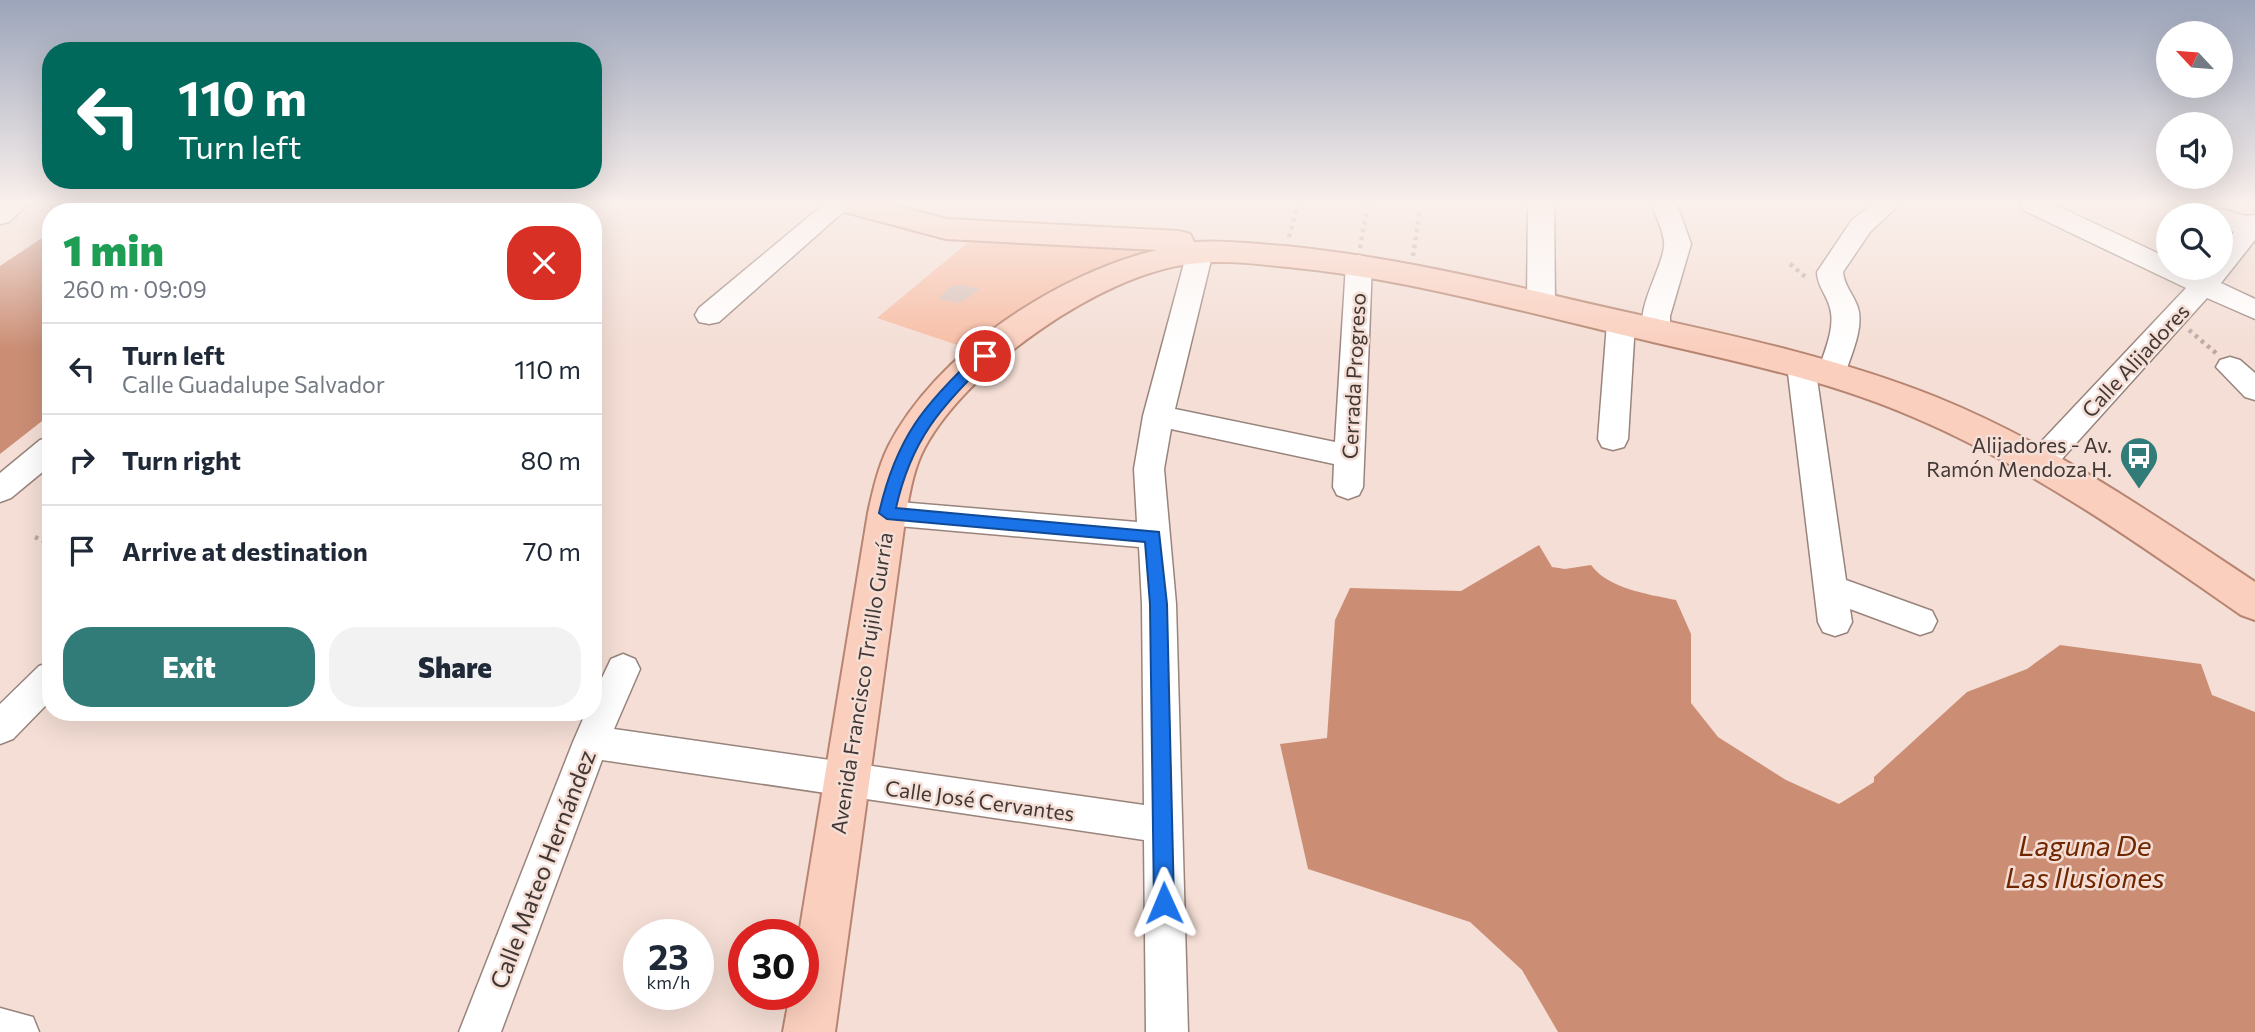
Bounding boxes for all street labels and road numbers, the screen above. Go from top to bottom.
street label: Cerrada Progreso [1336,292,1370,460]
street label: Calle Alijadores [2076,298,2194,422]
street label: Avenida Francisco Trujillo Gurría [825,530,897,836]
street label: Calle Mateo Hernández [483,745,601,993]
street label: Calle José Cervantes [884,774,1076,826]

